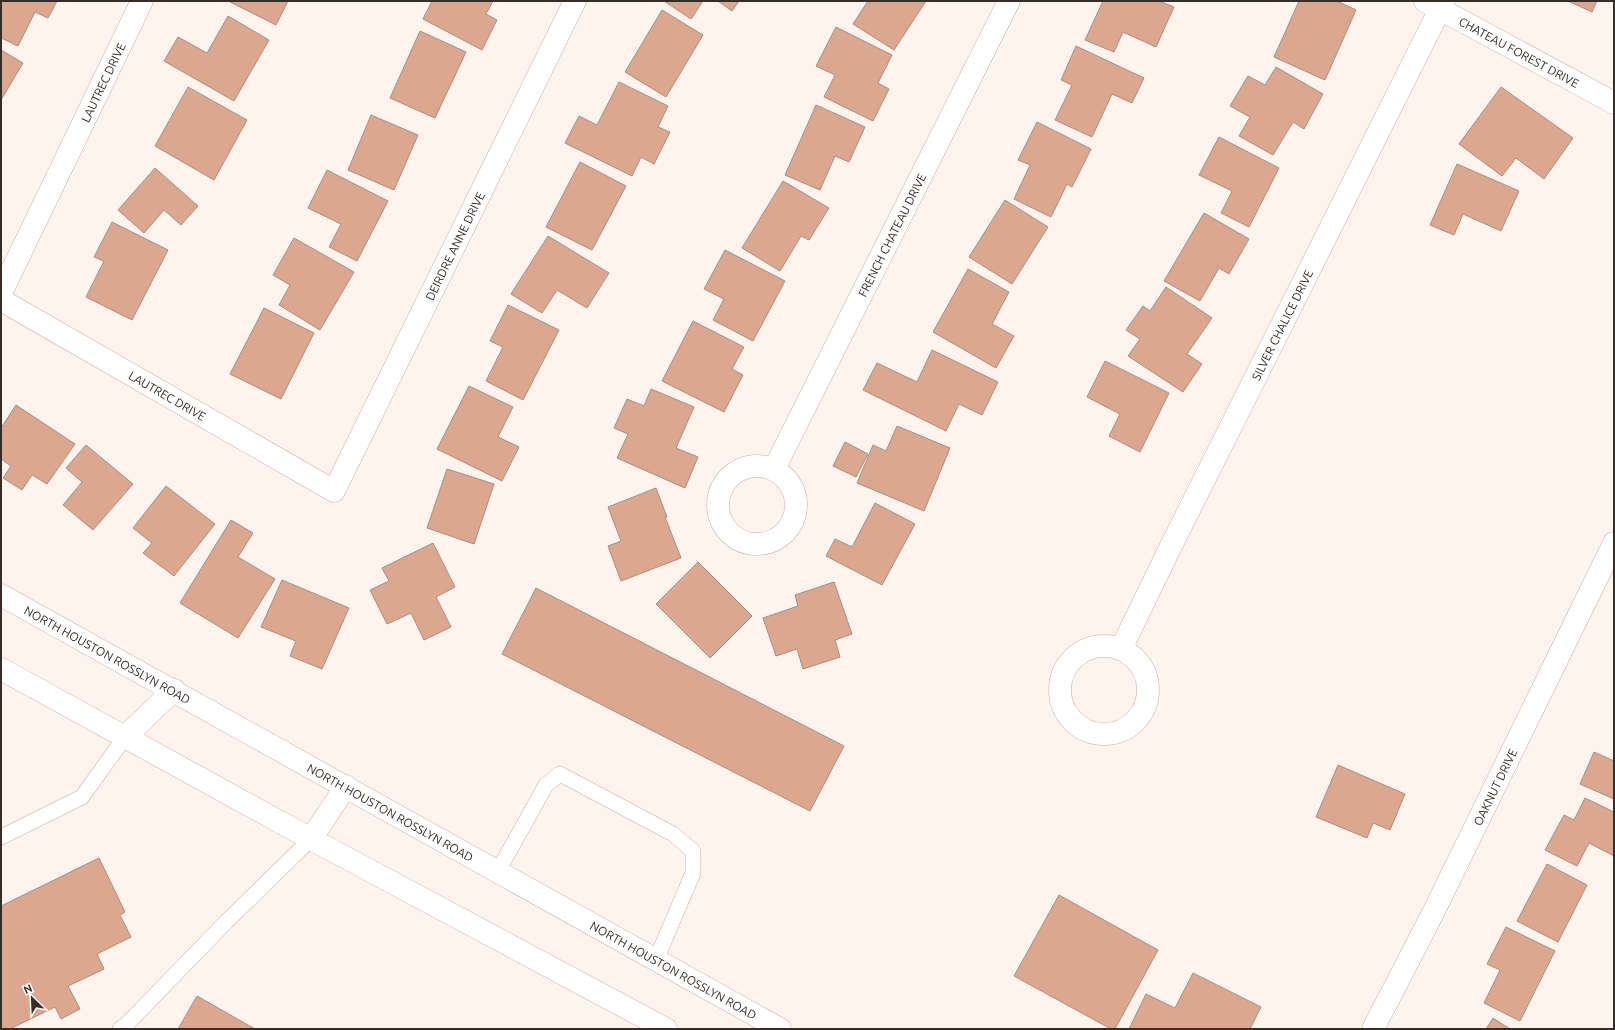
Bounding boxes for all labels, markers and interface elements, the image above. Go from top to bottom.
street label: CHATEAU FOREST DRIVE [1457,14,1582,90]
street label: LAUTREC DRIVE [78,40,128,124]
street label: FRENCH CHATEAU DRIVE [855,171,928,299]
street label: DEIRDRE ANNE DRIVE [422,189,487,302]
street label: SILVER CHALICE DRIVE [1249,267,1315,382]
street label: LAUTREC DRIVE [127,368,209,423]
street label: NORTH HOUSTON ROSSLYN ROAD [22,603,193,706]
street label: OAKNUT DRIVE [1470,746,1519,827]
street label: NORTH HOUSTON ROSSLYN ROAD [305,761,476,863]
street label: NORTH HOUSTON ROSSLYN ROAD [588,918,759,1021]
north arrow [12,978,52,1018]
text: N [22,982,34,996]

